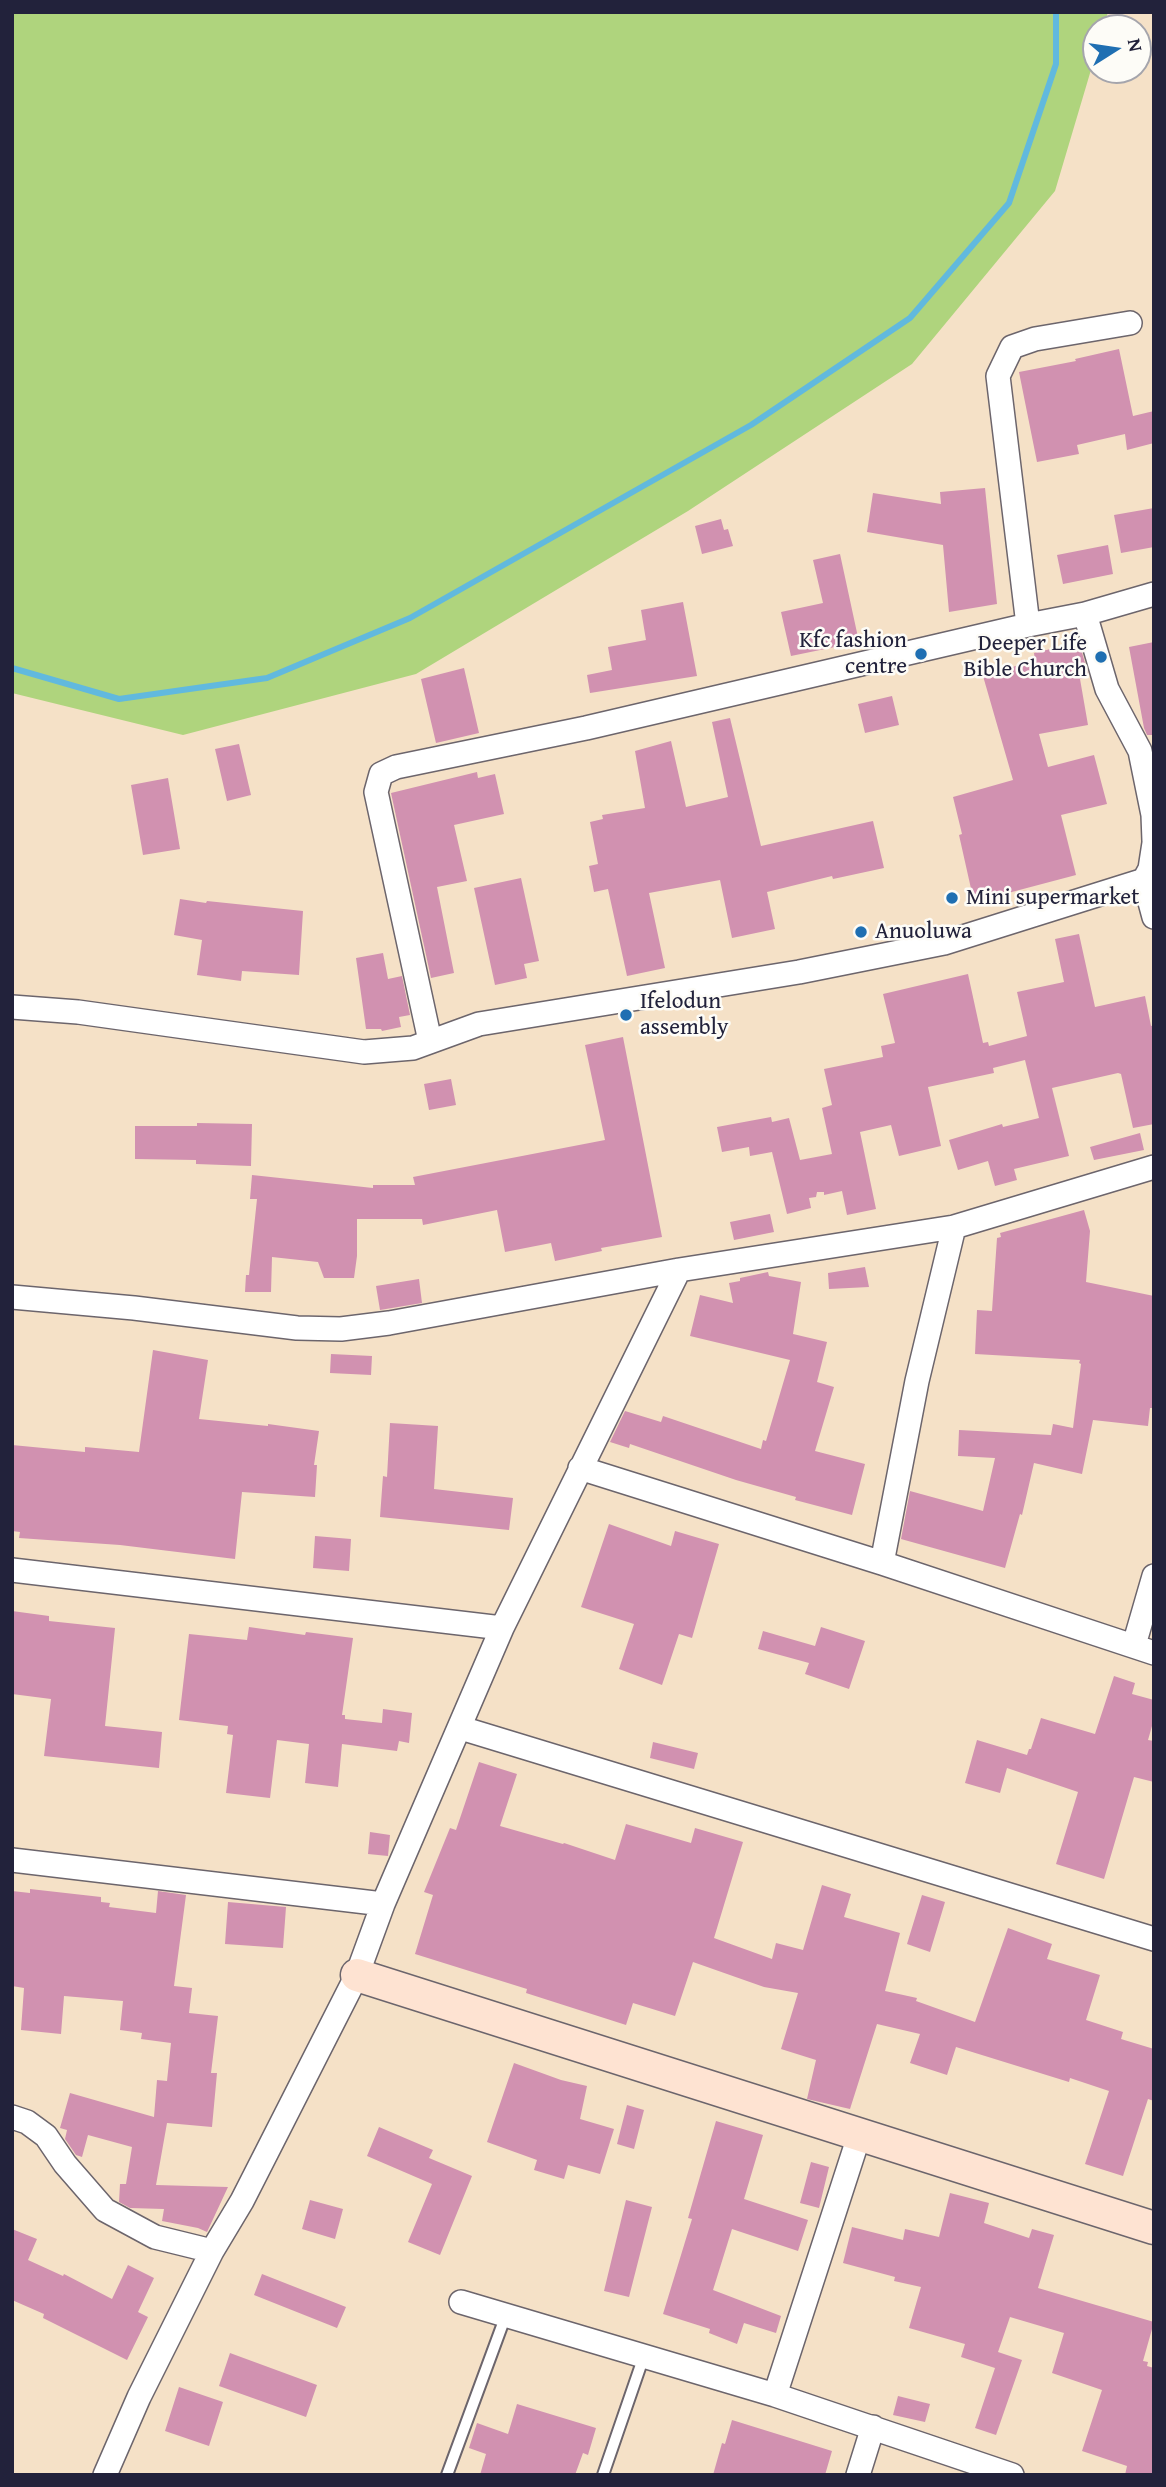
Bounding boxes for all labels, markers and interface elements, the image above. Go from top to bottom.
north arrow [1082,14,1152,84]
text: N [1121,36,1151,54]
place label: Kfc fashion centre [799,627,907,681]
place label: Deeper Life Bible Church [964,630,1087,684]
marker: Kfc fashion centre [913,646,929,662]
marker: Deeper Life Bible Church [1093,649,1109,665]
place label: Mini supermarket [966,884,1139,912]
marker: Mini supermarket [944,890,960,906]
place label: Anuoluwa [875,918,972,946]
marker: Anuoluwa [853,924,869,940]
place label: Ifelodun assembly [640,988,729,1042]
marker: Ifelodun assembly [618,1007,634,1023]

